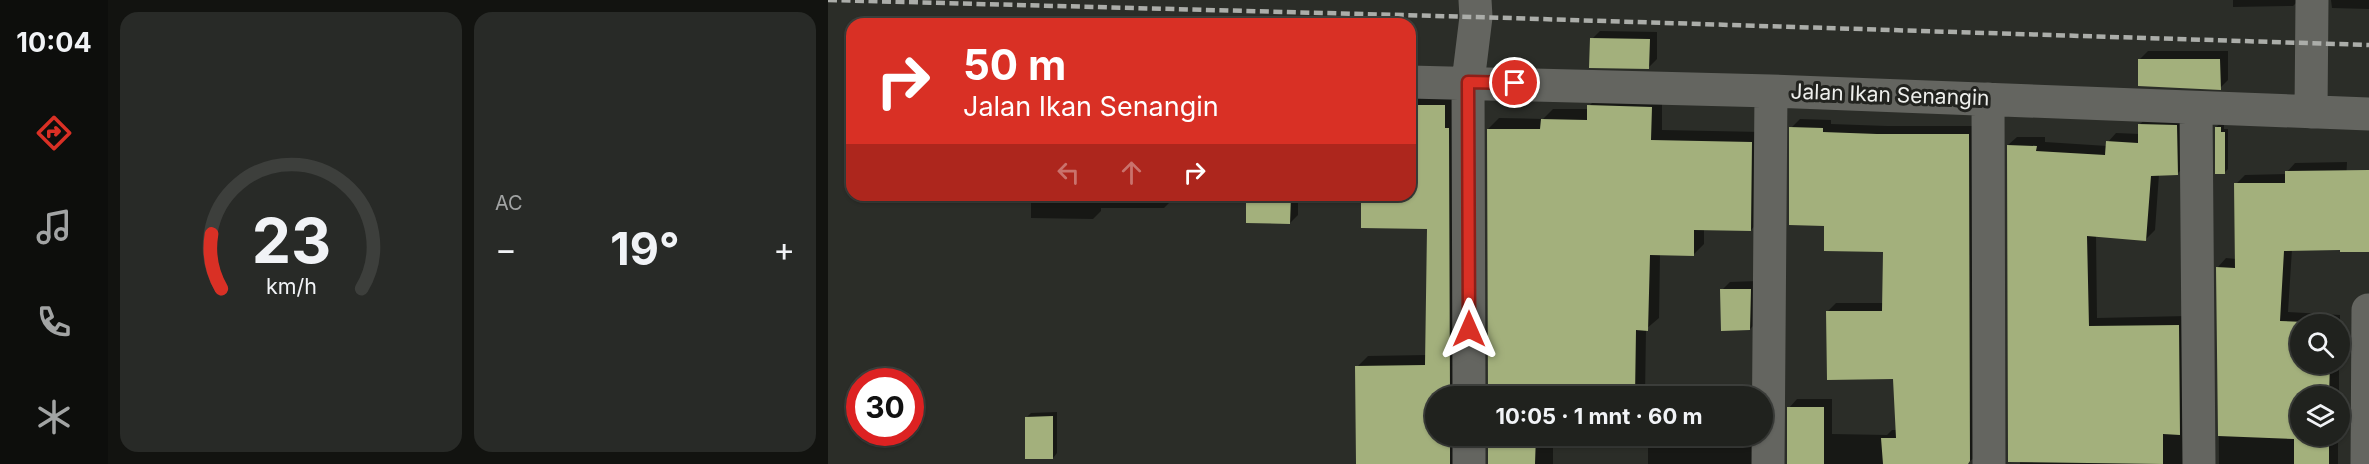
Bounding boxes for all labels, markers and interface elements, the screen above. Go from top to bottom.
text: 10:04 [16,26,92,59]
text: 50 m [963,39,1066,90]
icon: right [864,42,942,120]
pin [1489,57,1540,108]
icon: arrive [1498,66,1531,99]
street label: Jalan Ikan Senangin [1790,79,1990,110]
text: Jalan Ikan Senangin [963,90,1219,123]
icon: directions [33,112,75,154]
icon: left [1052,156,1085,189]
icon: ahead [1115,156,1148,189]
icon: right [1178,156,1211,189]
text: AC [495,191,523,215]
text: 23 [251,203,331,278]
icon: music [33,206,75,248]
text: 19° [610,221,680,276]
text: − [495,229,517,269]
text: + [773,229,795,269]
text: km/h [266,273,316,299]
position arrow [1437,297,1501,361]
icon: phone [33,301,75,343]
map controls [2290,314,2350,446]
button: search [2290,314,2350,374]
speed limit sign: 30 [846,368,924,446]
button: layers [2290,386,2350,446]
icon: climate [33,396,75,438]
text: 10:05 · 1 mnt · 60 m [1495,403,1703,429]

